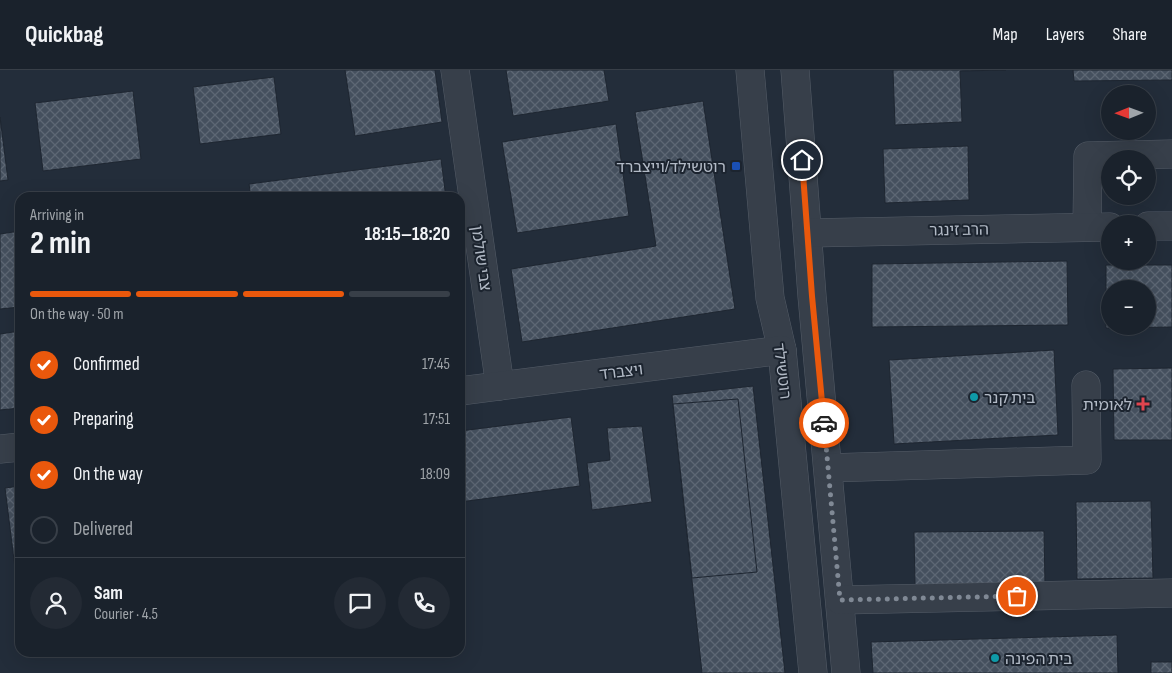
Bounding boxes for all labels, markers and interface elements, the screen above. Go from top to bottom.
text: Quickbag [25,20,103,49]
text: Map [993,24,1018,45]
text: Layers [1046,24,1085,45]
text: Share [1113,24,1147,45]
north arrow [1101,85,1156,140]
map controls [1101,85,1156,335]
pin [781,139,823,181]
icon: home [788,146,816,174]
button: locate [1101,150,1156,205]
place label: רוטשילד/וייצברד [616,158,726,177]
marker: רוטשילד/וייצברד [730,160,742,172]
text: Arriving in [30,206,84,225]
button: + [1101,215,1156,270]
street label: הרב זינגר [929,220,989,241]
text: 18:15–18:20 [364,223,450,246]
text: 2 min [30,224,91,263]
street label: צבי שולמן [467,224,494,292]
button: − [1101,280,1156,335]
text: On the way · 50 m [30,305,124,324]
street label: רוטשילד [769,342,794,400]
icon: check [30,351,58,379]
text: Confirmed [73,353,140,376]
text: 17:45 [422,355,450,374]
street label: ויצברד [598,360,644,385]
place label: בית קנר [984,389,1036,408]
marker: בית קנר [968,391,980,403]
place label: לאומית [1083,396,1132,415]
marker: לאומית [1136,397,1150,411]
courier [799,398,849,448]
icon: check [30,406,58,434]
text: Preparing [73,408,134,431]
icon: car [810,409,838,437]
text: 17:51 [423,410,450,429]
icon: check [30,461,58,489]
text: On the way [73,463,143,486]
text: 18:09 [420,465,450,484]
text: Delivered [73,518,133,541]
pin [996,575,1038,617]
button: person [30,577,82,629]
button: chat [334,577,386,629]
button: phone [398,577,450,629]
text: Sam [94,582,123,605]
icon: bag [1003,582,1031,610]
text: Courier · 4.5 [94,605,158,624]
place label: בית הפינה [1005,650,1073,669]
marker: בית הפינה [989,652,1001,664]

